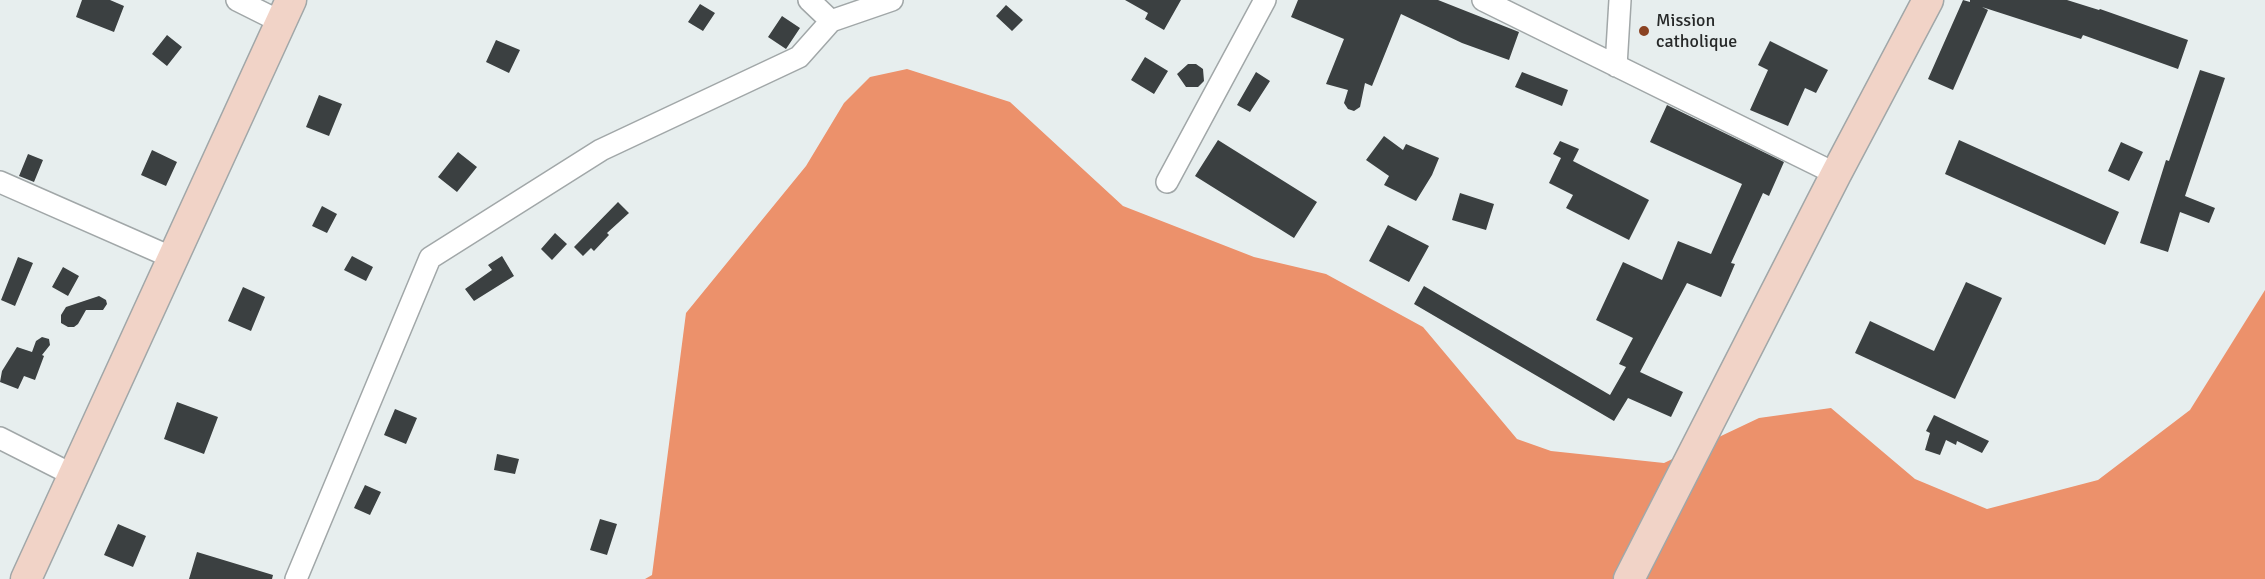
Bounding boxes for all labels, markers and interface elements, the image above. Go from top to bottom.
place label: Mission catholique [1656,10,1737,52]
marker: Mission catholique [1637,24,1651,38]

